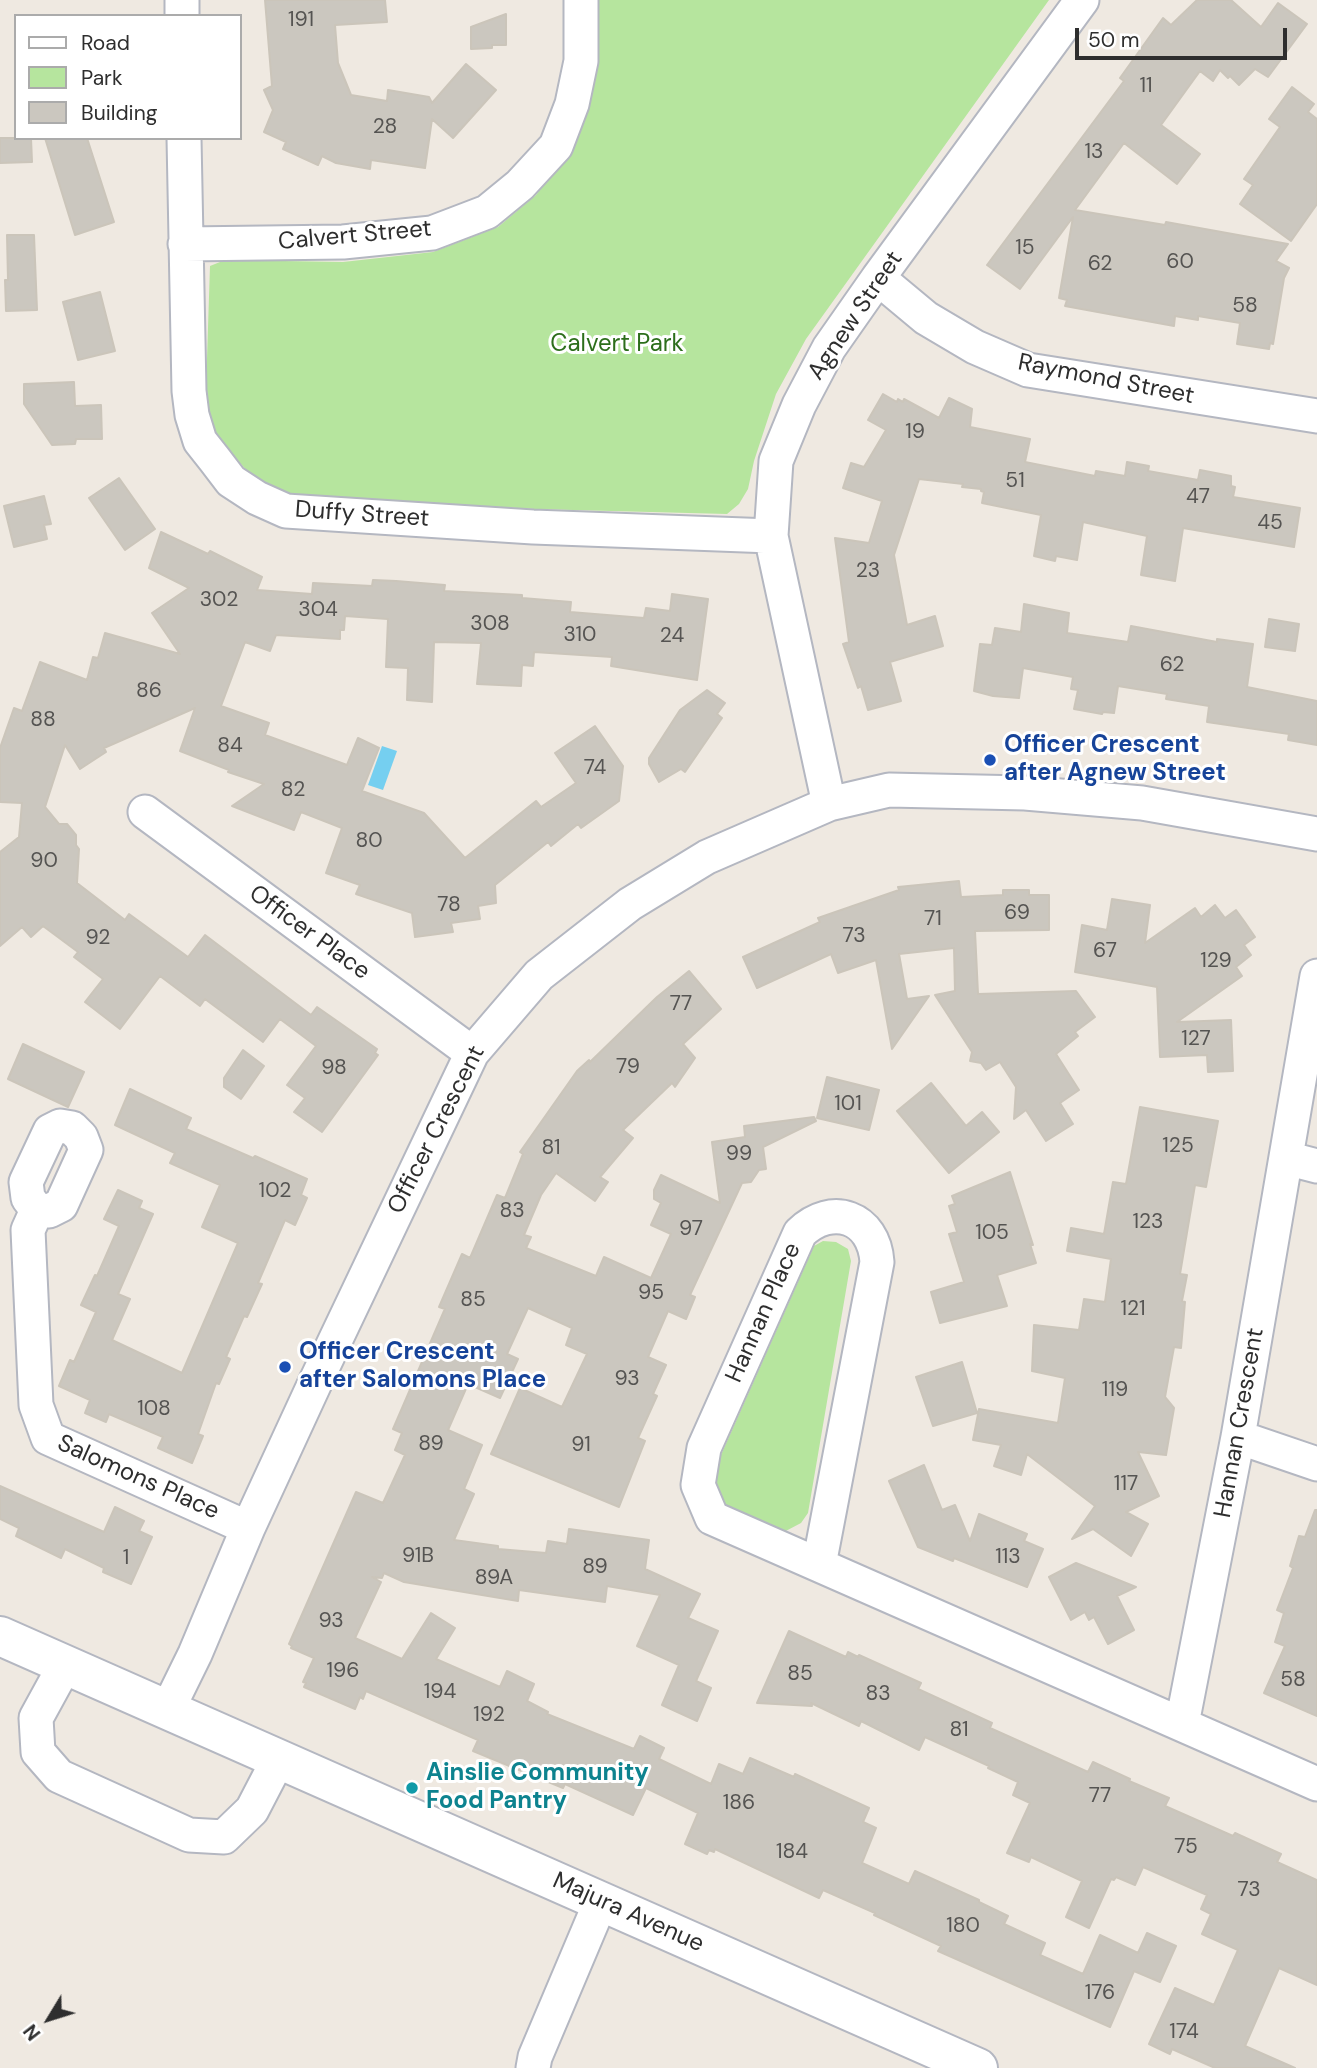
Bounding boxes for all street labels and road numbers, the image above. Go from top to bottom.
street label: Calvert Street [277,215,433,257]
street label: Agnew Street [802,246,910,386]
street label: Raymond Street [1015,349,1197,411]
street label: Duffy Street [294,496,430,534]
street label: Officer Place [243,879,375,987]
street label: Officer Crescent [382,1041,492,1219]
street label: Hannan Place [720,1239,808,1387]
street label: Hannan Crescent [1209,1326,1271,1520]
street label: Salomons Place [53,1429,223,1527]
street label: Majura Avenue [548,1867,708,1959]

